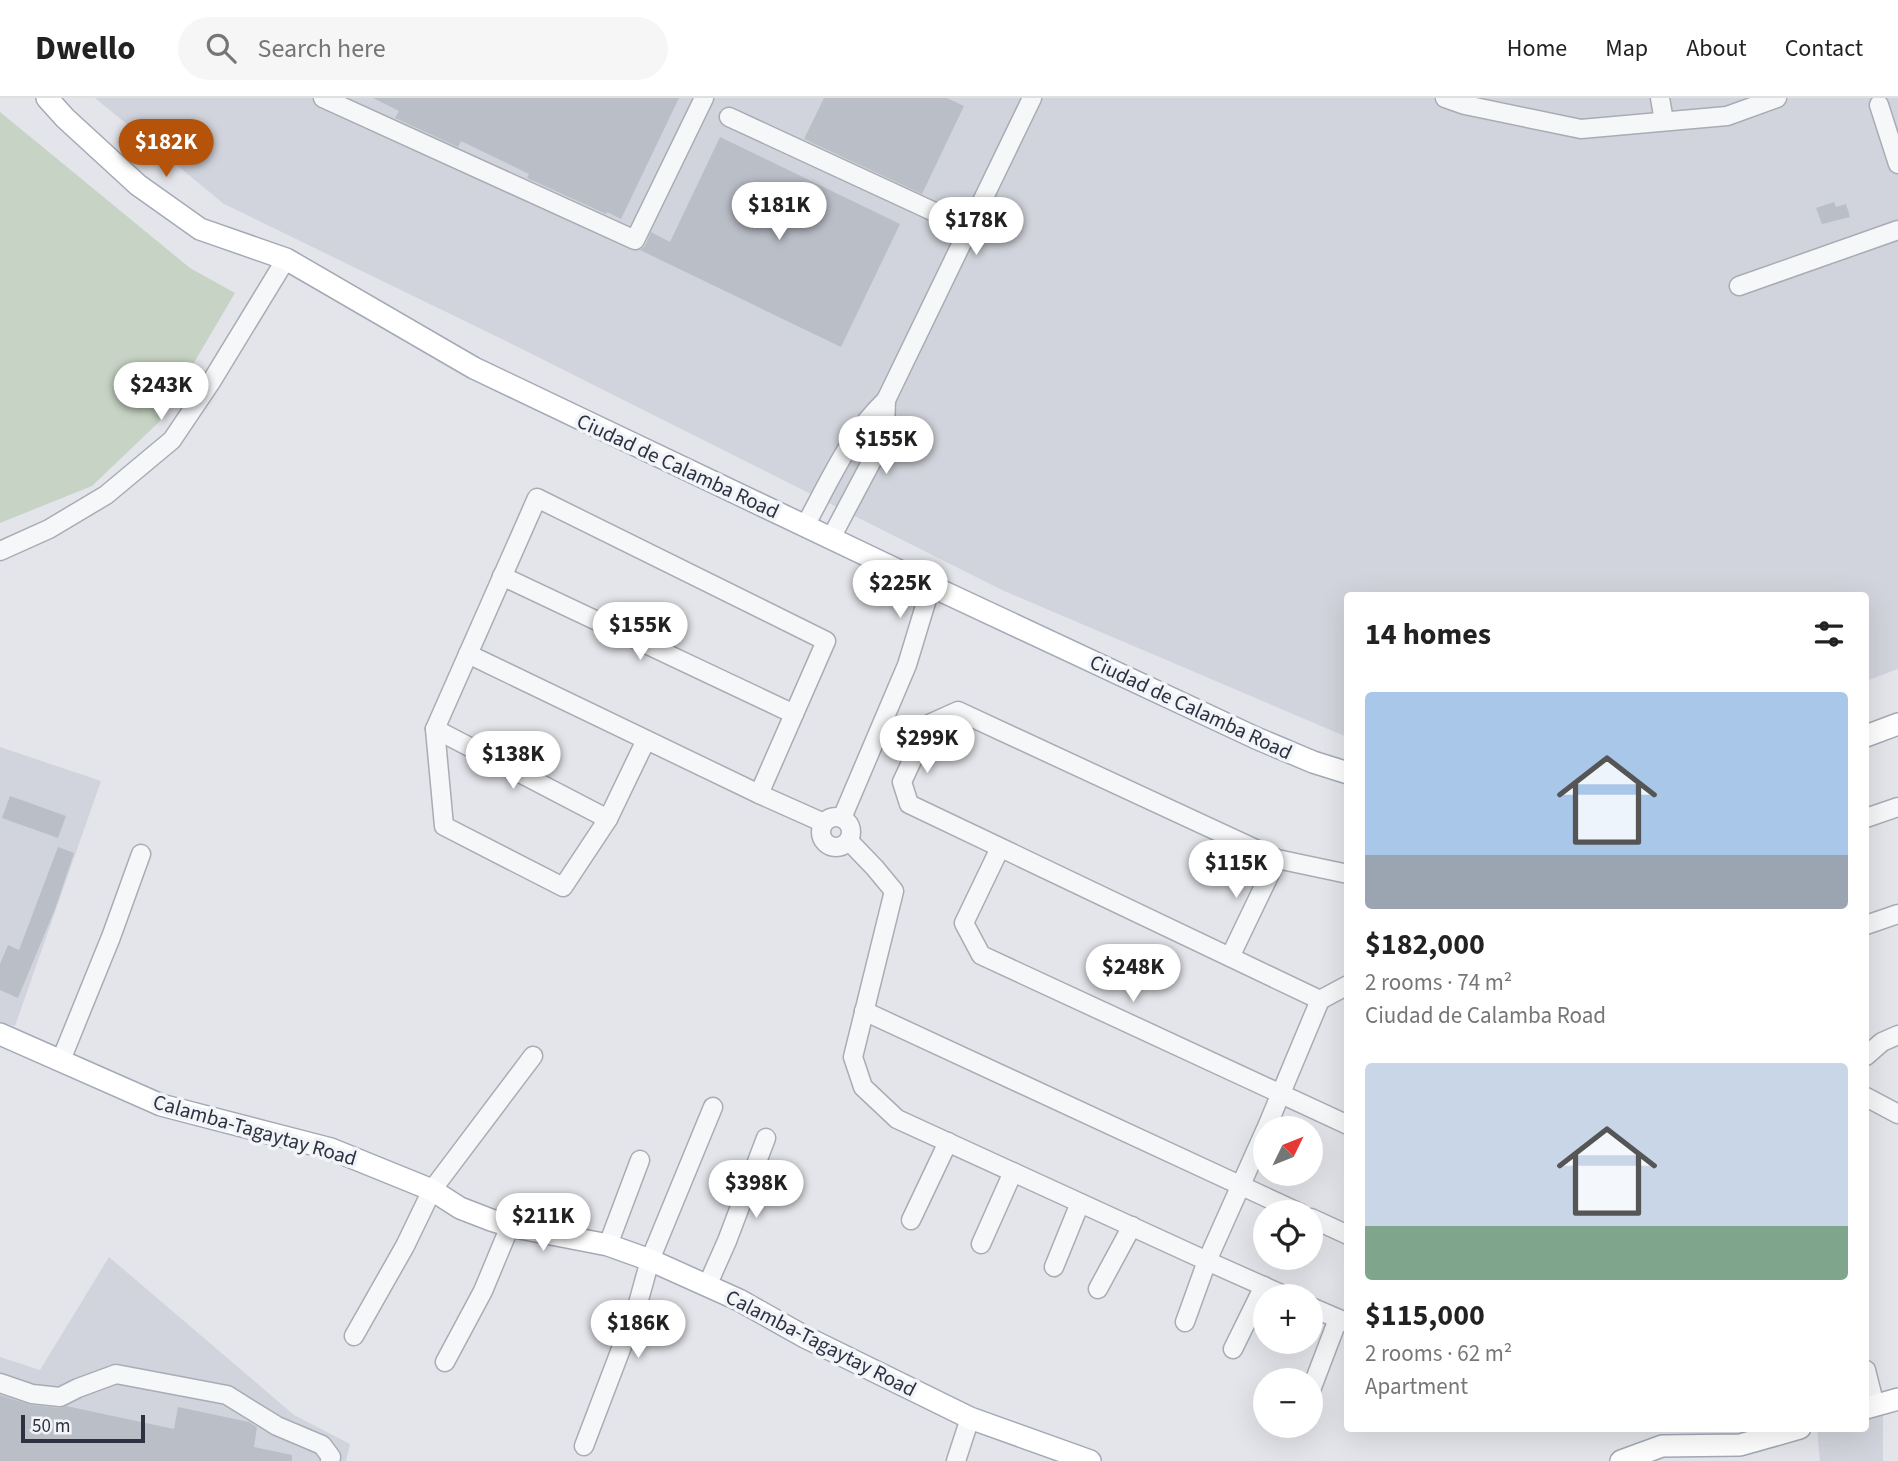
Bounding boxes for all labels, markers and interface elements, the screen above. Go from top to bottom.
search box [178,17,668,80]
text: Dwello [35,25,136,72]
icon: search [202,29,240,67]
text: Search here [258,30,386,67]
text: Home [1507,31,1567,66]
text: Map [1605,31,1648,66]
text: About [1686,31,1747,66]
text: Contact [1785,31,1863,66]
pin: $182K [117,120,215,179]
text: $182K [135,125,197,158]
pin: $181K [730,183,828,242]
text: $181K [748,188,810,221]
pin: $178K [927,198,1025,257]
text: $178K [945,203,1007,236]
pin: $243K [112,362,210,422]
text: $243K [130,368,192,401]
street label: Ciudad de Calamba Road [572,406,784,526]
pin: $155K [837,416,935,476]
text: $155K [855,422,917,455]
pin: $225K [851,560,949,620]
text: $225K [869,566,931,599]
pin: $155K [591,602,689,662]
text: $155K [609,608,671,641]
text: 14 homes [1365,613,1491,656]
icon: filters [1810,615,1848,653]
street label: Ciudad de Calamba Road [1085,647,1297,767]
pin: $299K [878,716,976,775]
text: $299K [896,721,958,754]
pin: $138K [464,732,562,791]
text: $138K [482,737,544,770]
icon: home [1544,737,1670,863]
pin: $115K [1187,840,1285,900]
text: $115K [1205,846,1267,879]
text: $182,000 [1365,923,1485,966]
pin: $248K [1084,944,1182,1004]
text: $248K [1102,950,1164,983]
text: 2 rooms · 74 m² [1365,966,1512,999]
text: Ciudad de Calamba Road [1365,999,1606,1032]
street label: Calamba-Tagaytay Road [150,1087,360,1173]
icon: home [1544,1108,1670,1234]
north arrow [1253,1116,1323,1186]
map controls [1253,1116,1323,1438]
pin: $398K [707,1160,805,1220]
text: $398K [725,1166,787,1199]
pin: $211K [494,1194,592,1253]
text: $211K [512,1199,574,1232]
button: locate [1253,1200,1323,1270]
street label: Calamba-Tagaytay Road [720,1282,922,1404]
button: + [1253,1284,1323,1354]
text: $115,000 [1365,1294,1485,1337]
pin: $186K [589,1300,687,1360]
text: $186K [607,1306,669,1339]
text: 2 rooms · 62 m² [1365,1337,1512,1370]
button: − [1253,1368,1323,1438]
text: Apartment [1365,1370,1468,1403]
scale bar [21,1412,145,1444]
text: 50 m [32,1413,70,1440]

